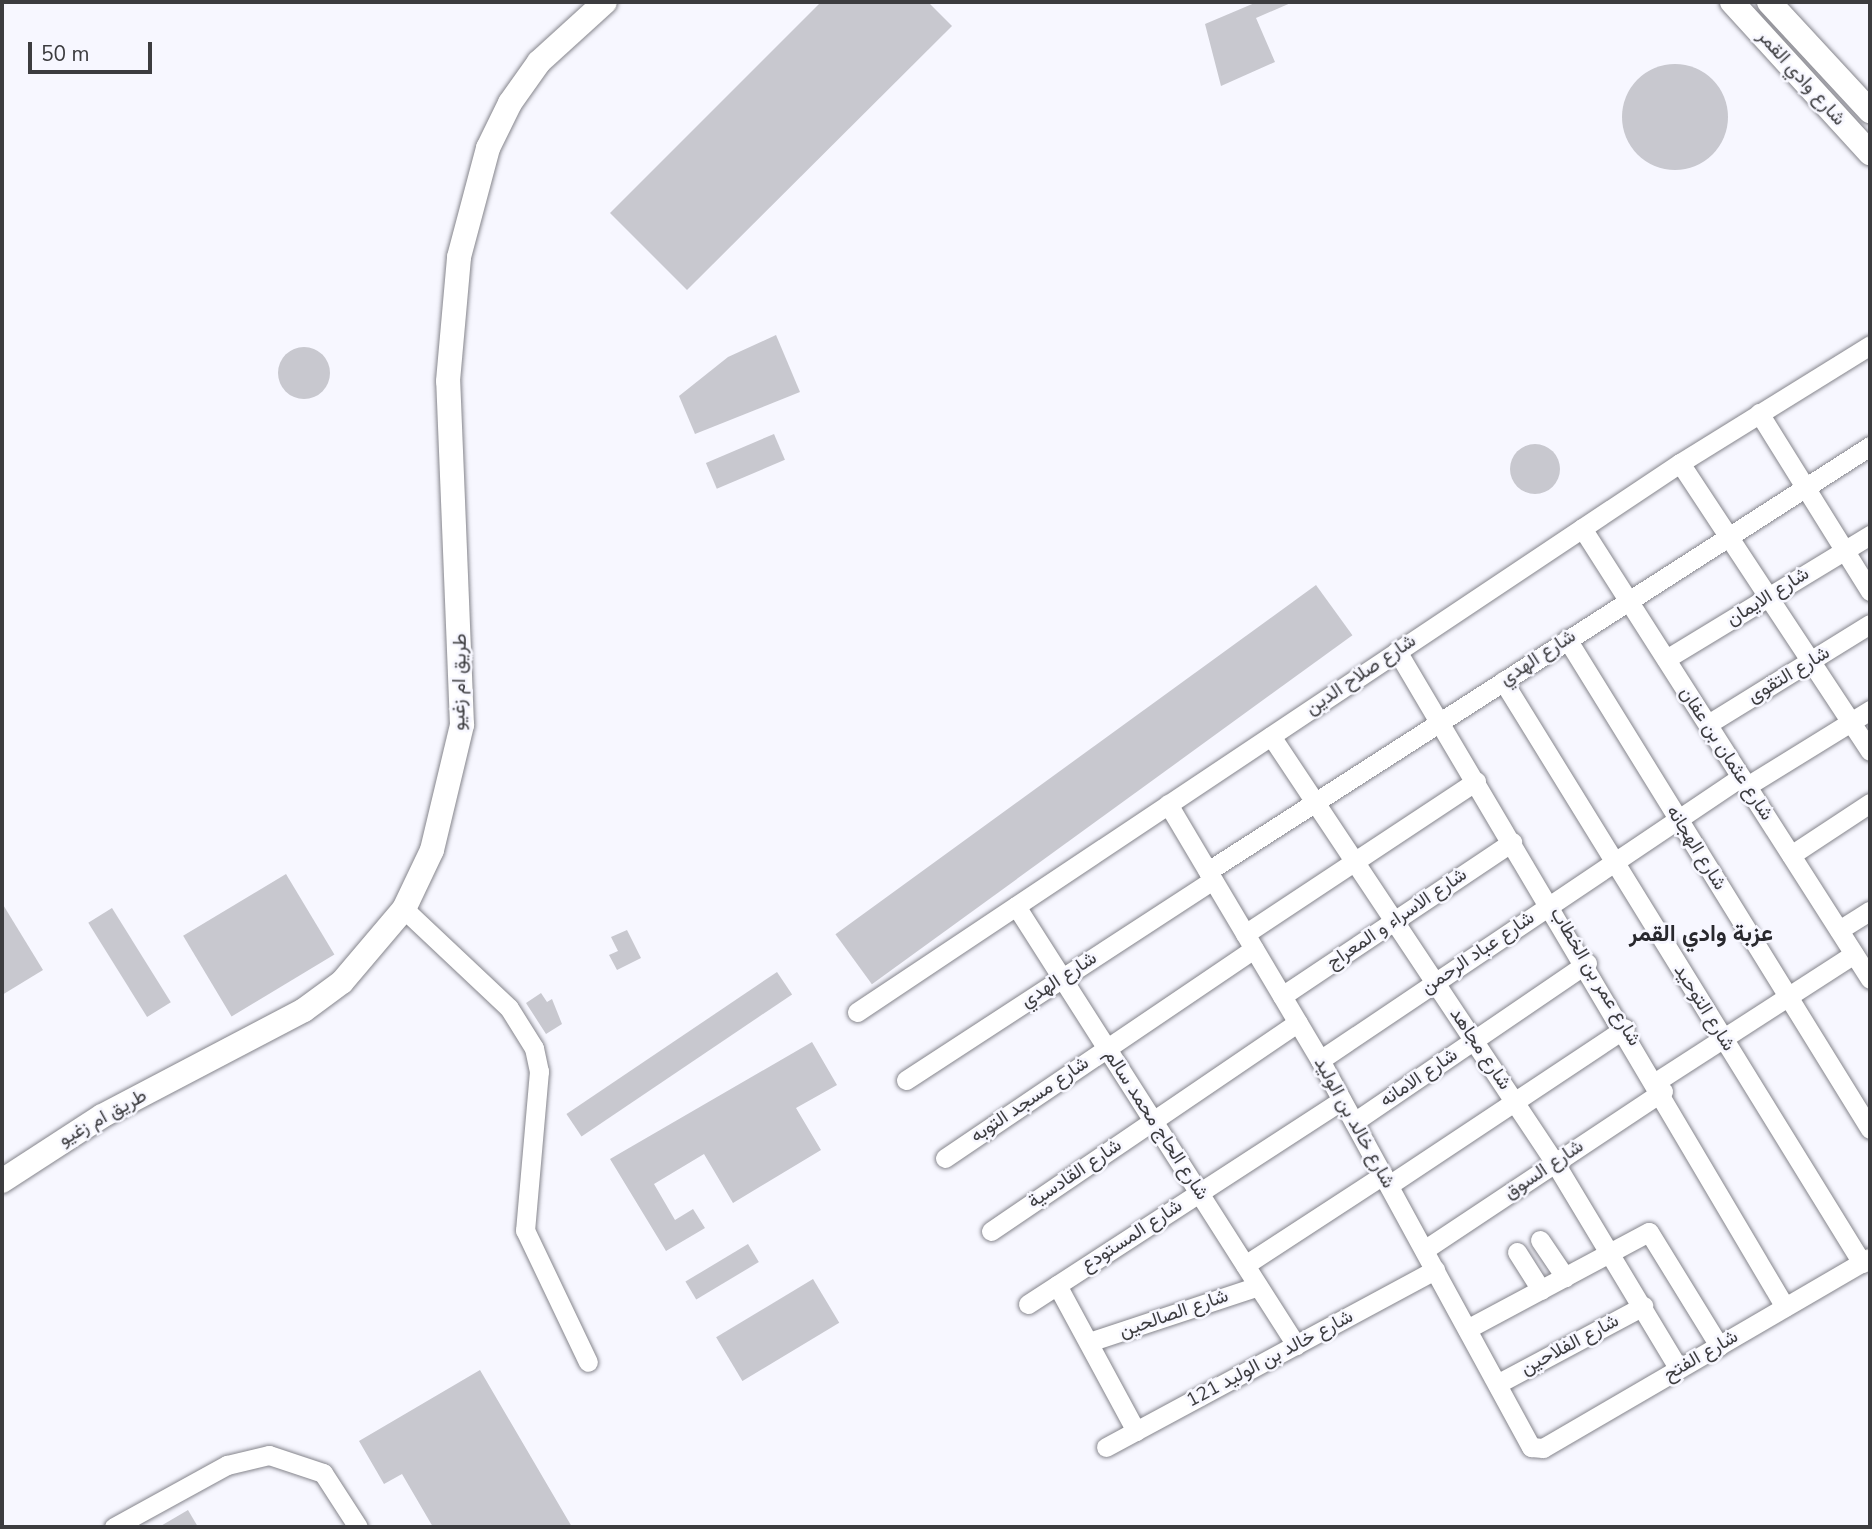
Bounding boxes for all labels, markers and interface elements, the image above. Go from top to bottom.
street label: شارع وادي القمر [1752,25,1850,131]
scale bar [32,28,156,72]
text: 50 m [41,40,90,68]
street label: شارع الايمان [1723,563,1813,631]
street label: شارع الهدي [1496,625,1580,691]
street label: شارع صلاح الدين [1301,630,1421,720]
street label: طريق ام زغيو [448,633,472,731]
street label: شارع التقوى [1744,642,1834,708]
street label: شارع عثمان بن عفان [1674,683,1778,825]
street label: شارع الهجانه [1661,801,1731,895]
street label: شارع الاسراء و المعراج [1322,864,1472,974]
street label: شارع عمر بن الخطاب [1545,904,1645,1050]
street label: شارع عباد الرحمن [1417,907,1539,999]
district label: عزبة وادي القمر [1629,920,1773,948]
street label: شارع الهدي [1017,947,1101,1013]
street label: شارع التوحيد [1668,960,1740,1056]
street label: شارع مجاهد [1444,1003,1516,1095]
street label: شارع الامانه [1376,1044,1462,1112]
street label: شارع الحاج محمد سالم [1099,1045,1213,1205]
street label: شارع مسجد التوبه [967,1052,1093,1148]
street label: شارع خالد بن الوليد [1309,1054,1399,1192]
street label: طريق ام زغيو [55,1085,151,1151]
street label: شارع القادسية [1024,1134,1126,1214]
street label: شارع السوق [1500,1135,1588,1205]
street label: شارع المستودع [1077,1195,1187,1277]
street label: شارع الصالحين [1116,1285,1232,1343]
street label: شارع خالد بن الوليد 121 [1183,1305,1357,1413]
street label: شارع الفلاحين [1517,1310,1623,1380]
street label: شارع الفتح [1660,1326,1742,1386]

